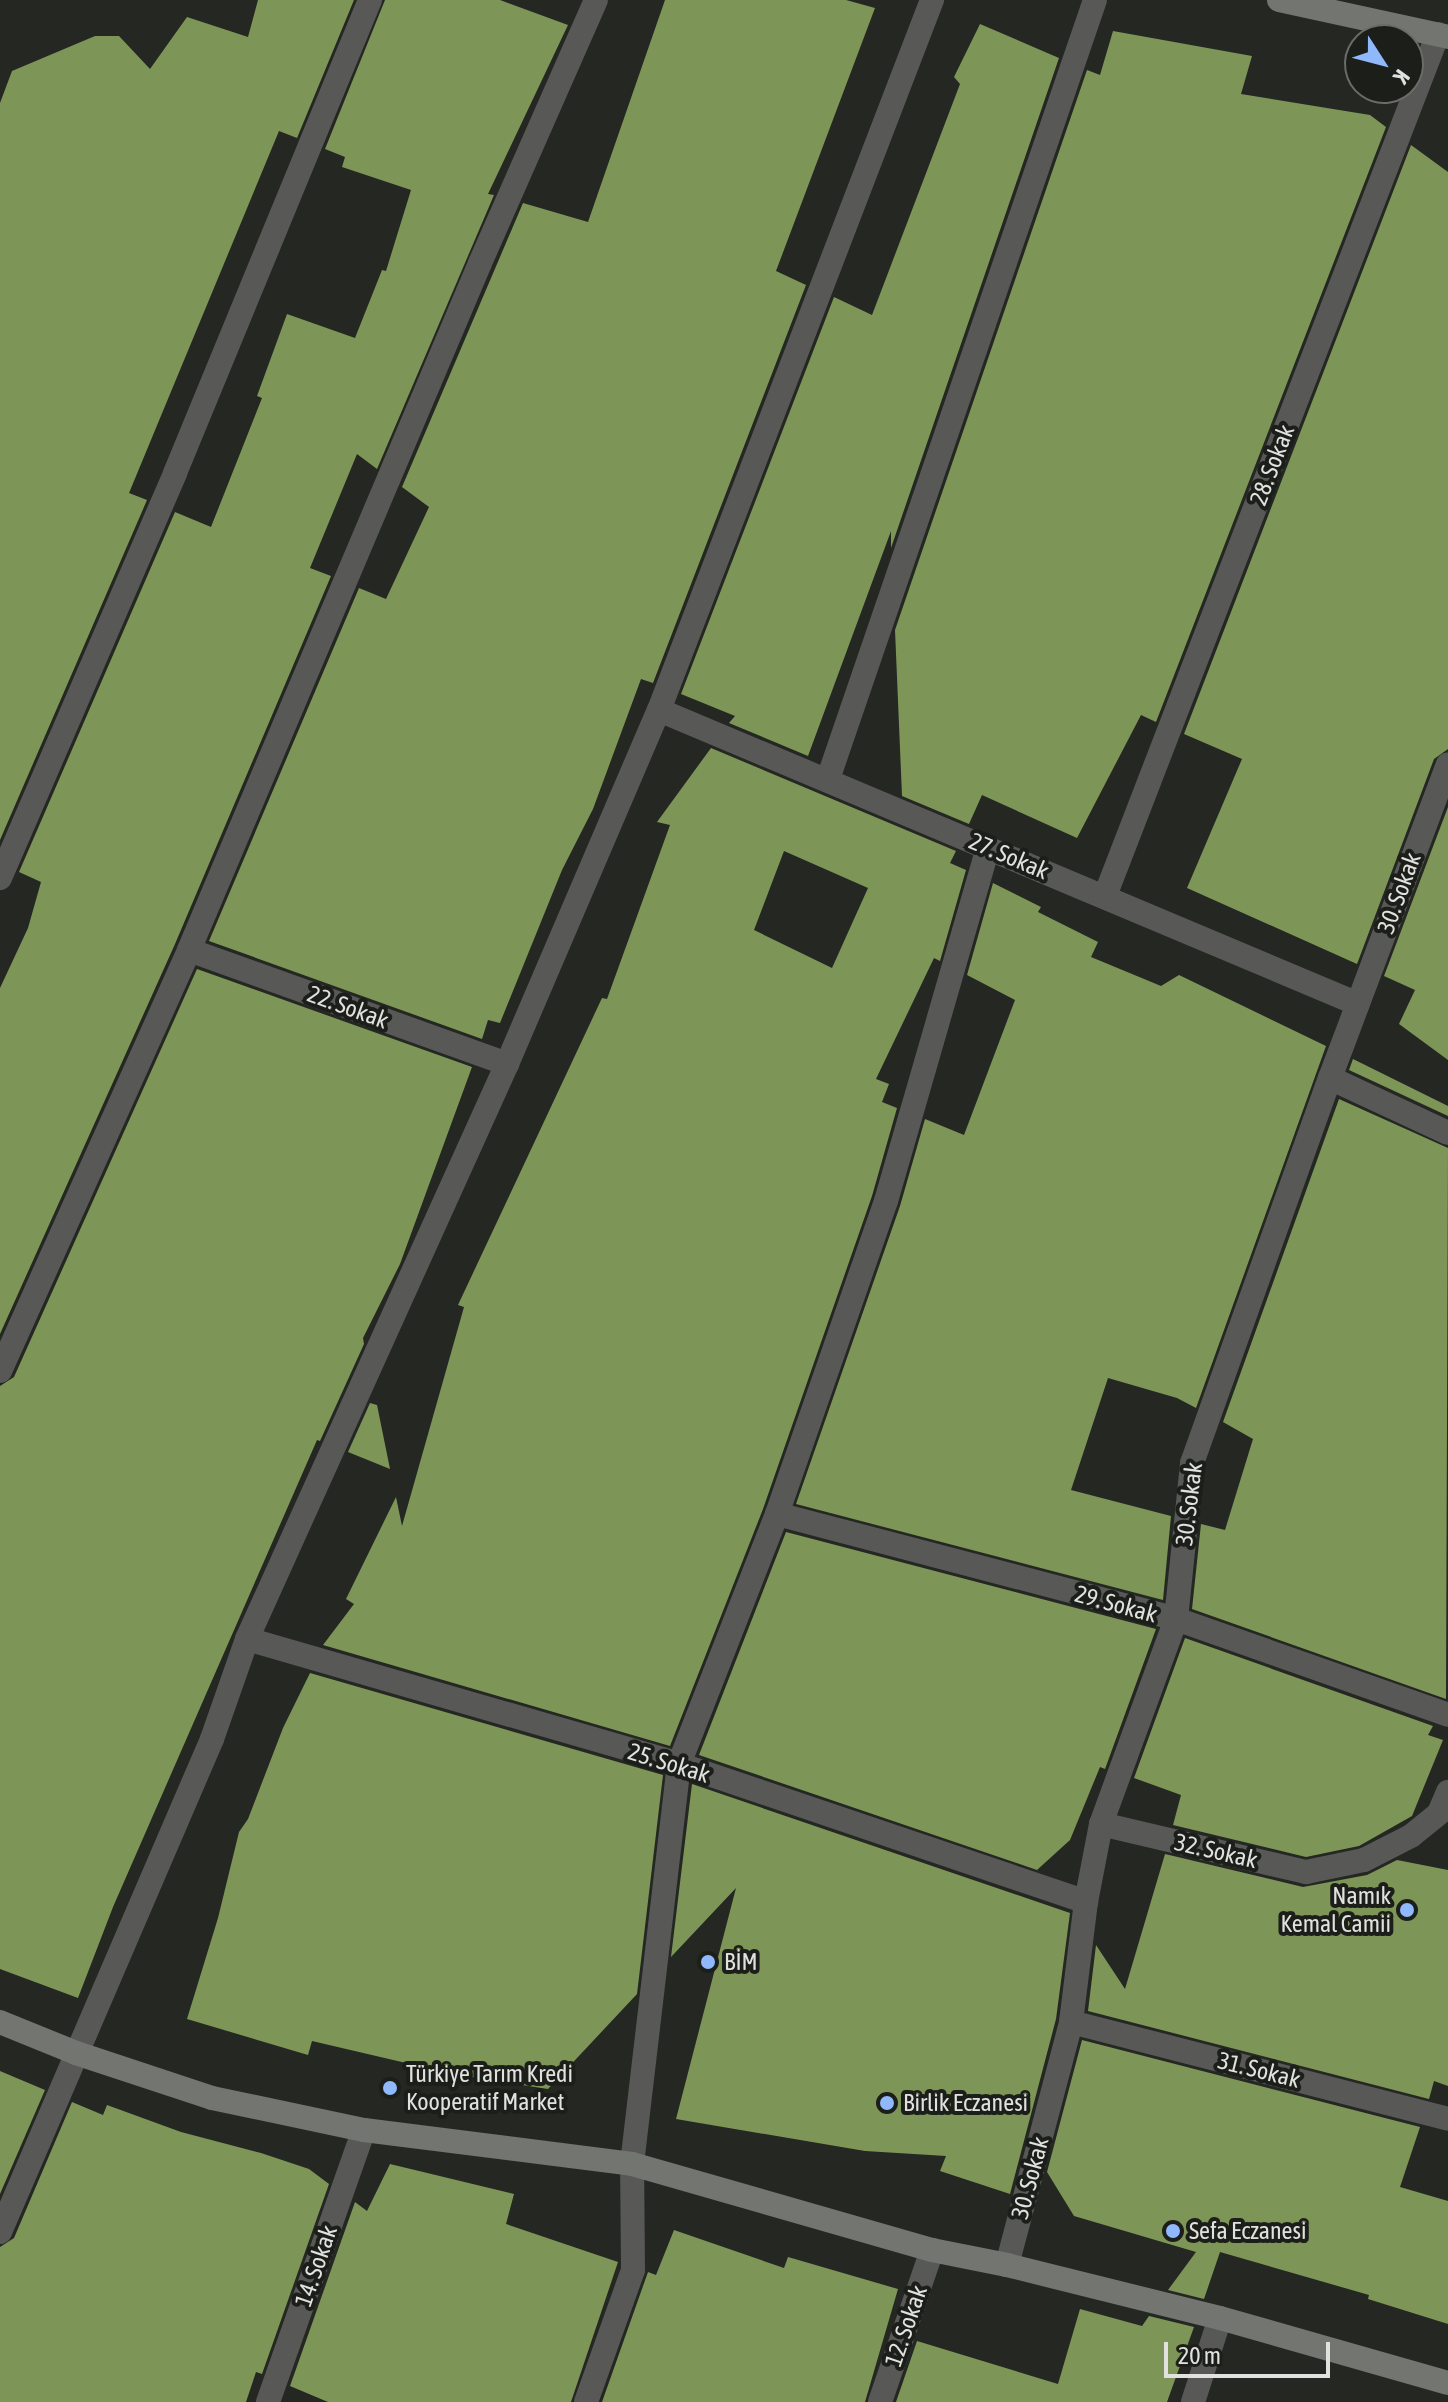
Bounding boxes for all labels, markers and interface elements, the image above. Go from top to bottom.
north arrow [1344,24,1424,104]
text: K [1388,65,1415,89]
street label: 28. Sokak [1244,421,1300,509]
street label: 27. Sokak [965,826,1053,886]
street label: 30. Sokak [1371,849,1427,937]
street label: 22. Sokak [304,979,392,1035]
street label: 30. Sokak [1170,1461,1208,1547]
street label: 29. Sokak [1072,1579,1160,1629]
street label: 25. Sokak [625,1737,713,1789]
street label: 32. Sokak [1172,1828,1260,1874]
place label: Namık Kemal Camii [1280,1882,1391,1938]
marker: Namık Kemal Camii [1398,1901,1416,1919]
place label: BİM [724,1948,758,1976]
marker: BİM [699,1953,717,1971]
street label: 31. Sokak [1215,2046,1303,2094]
place label: Türkiye Tarım Kredi Kooperatif Market [406,2060,573,2116]
marker: Türkiye Tarım Kredi Kooperatif Market [381,2079,399,2097]
place label: Birlik Eczanesi [903,2089,1028,2117]
marker: Birlik Eczanesi [878,2094,896,2112]
street label: 30. Sokak [1005,2134,1055,2222]
place label: Sefa Eczanesi [1189,2217,1306,2245]
street label: 14. Sokak [289,2222,343,2310]
marker: Sefa Eczanesi [1164,2222,1182,2240]
street label: 12. Sokak [879,2282,933,2370]
scale bar [1168,2326,1334,2376]
text: 20 m [1178,2342,1221,2369]

